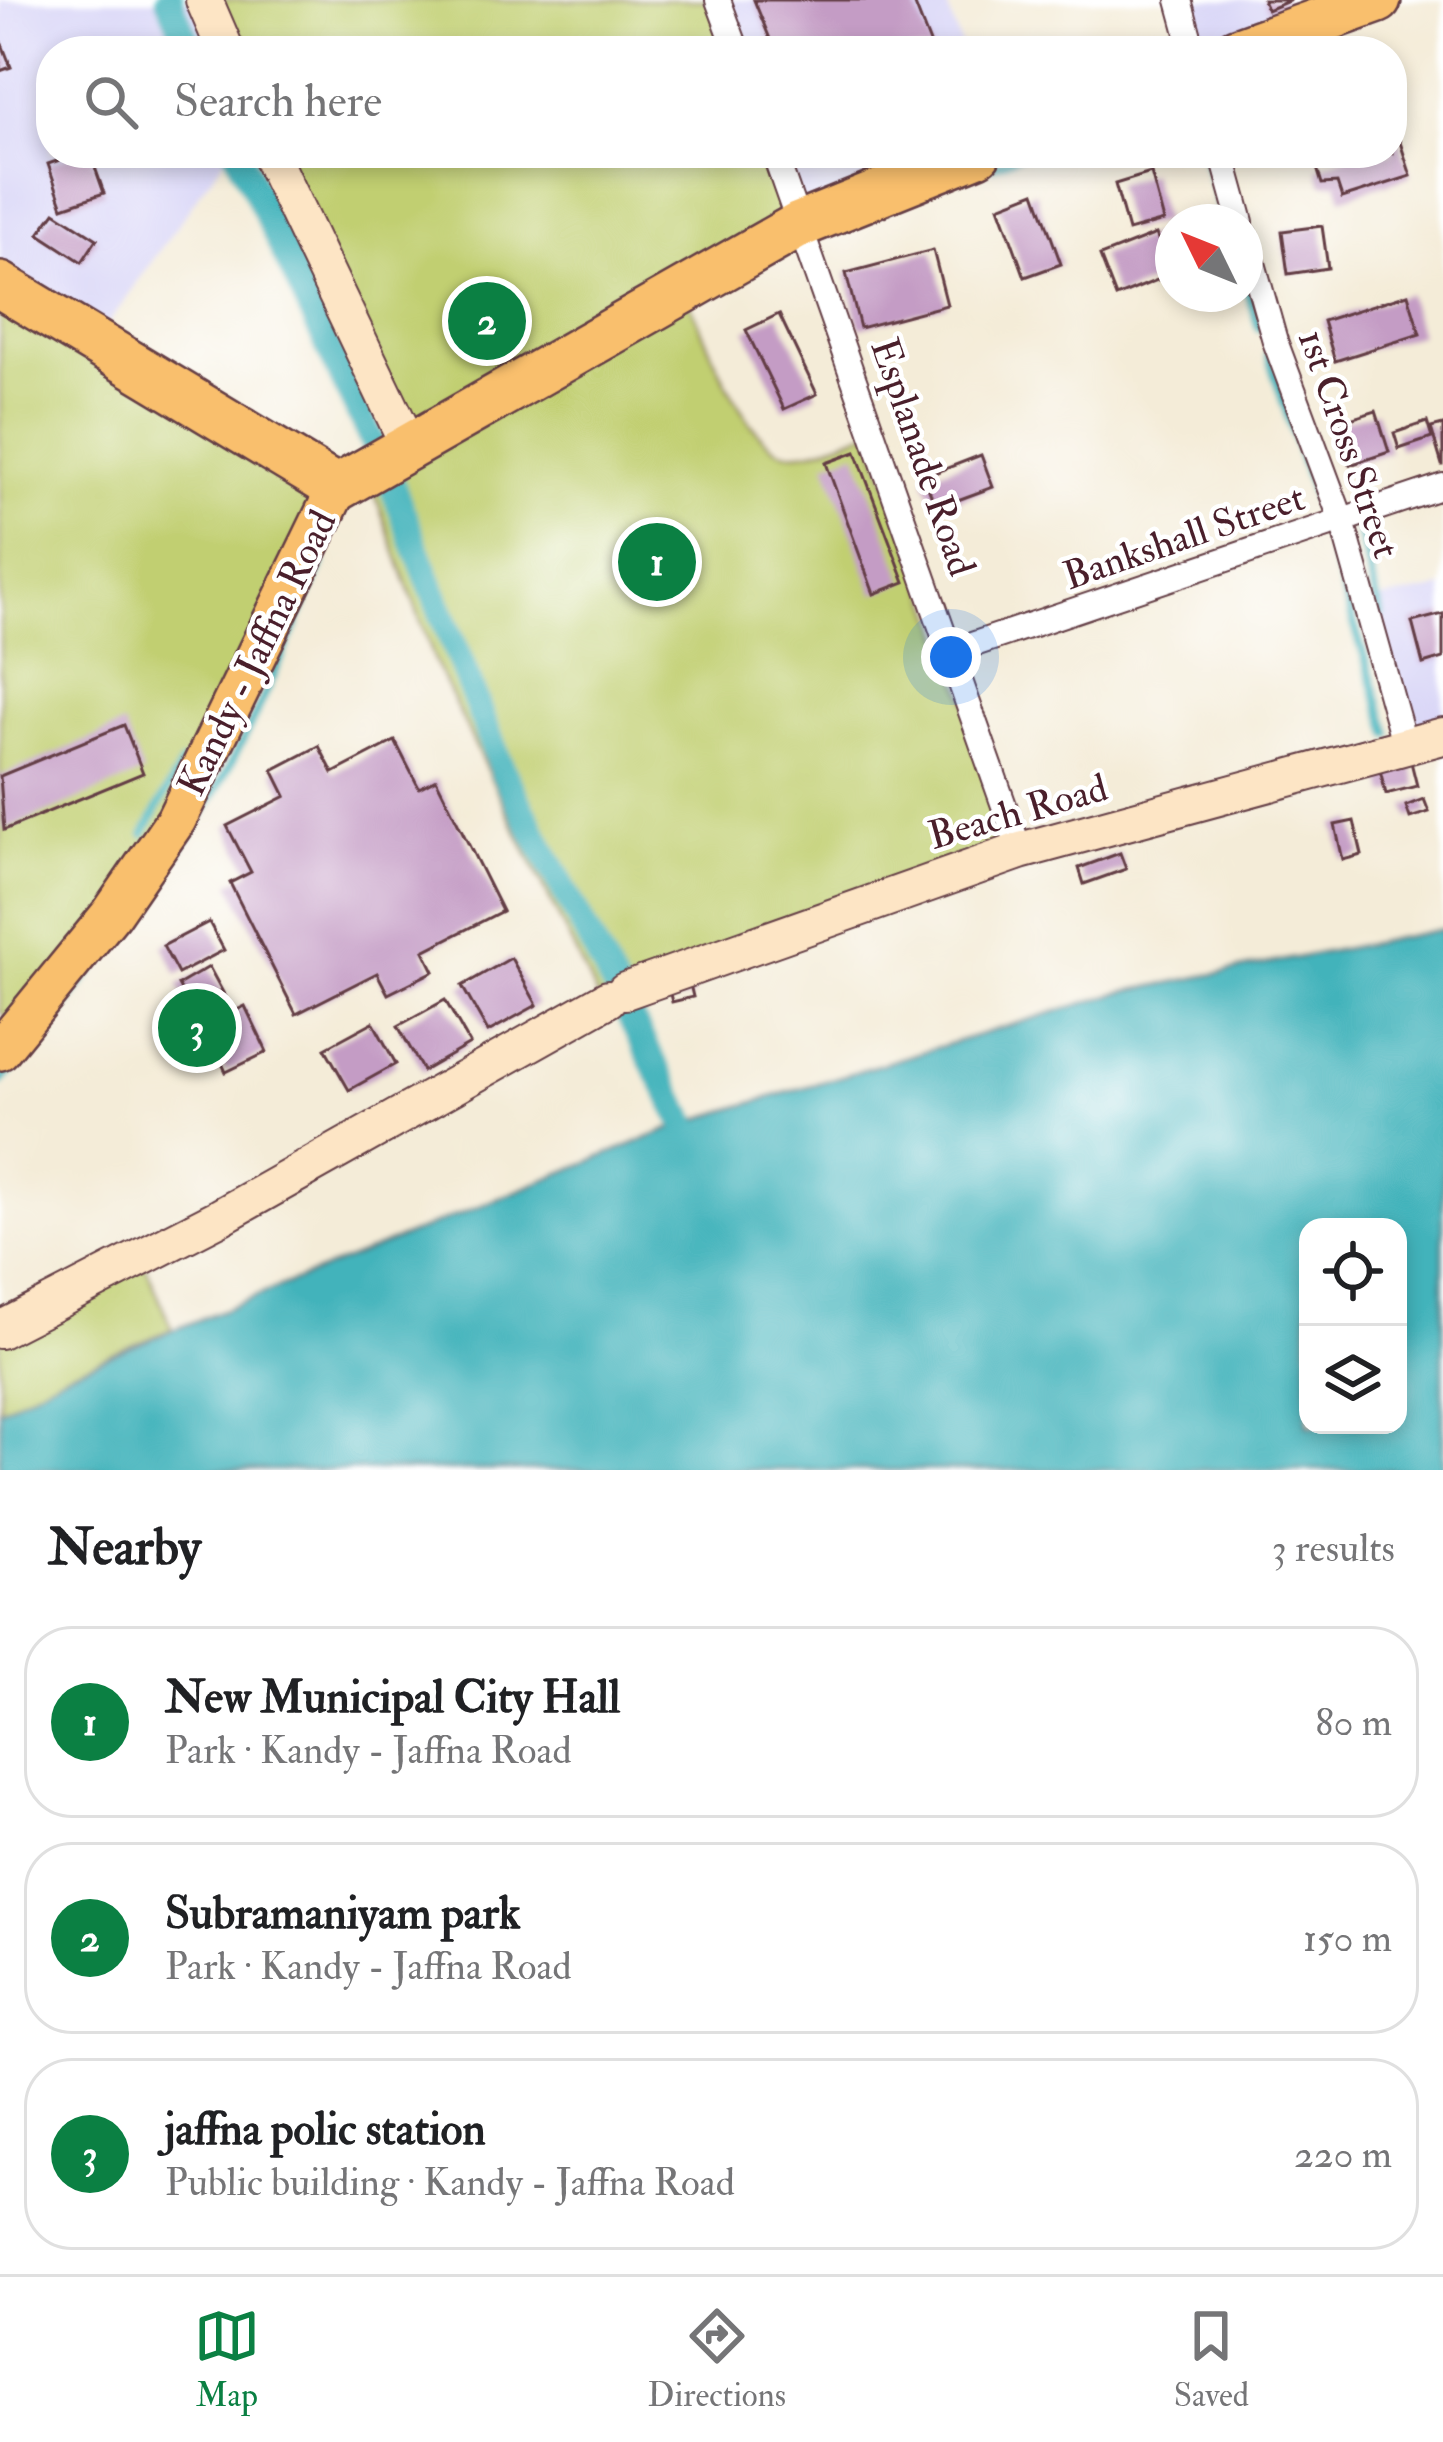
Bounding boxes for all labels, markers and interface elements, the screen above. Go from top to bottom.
search box [36,36,1407,168]
icon: search [78,69,144,135]
text: Search here [174,74,382,130]
north arrow [1155,204,1263,312]
pin: 2 [448,276,526,366]
street label: 1st Cross Street [1287,323,1411,565]
street label: Esplanade Road [859,332,987,582]
street label: Bankshall Street [1057,473,1311,601]
street label: Kandy - Jaffna Road [167,502,347,804]
pin: 1 [618,517,696,607]
your location [921,627,981,687]
street label: Beach Road [923,763,1113,861]
pin: 3 [158,983,236,1073]
map controls [1299,1218,1407,1434]
button: locate [1299,1218,1407,1326]
button: layers [1299,1326,1407,1434]
text: Nearby [48,1516,201,1580]
text: 3 results [1272,1524,1395,1573]
text: New Municipal City Hall [165,1670,620,1726]
text: 1 [83,1698,97,1747]
text: 80 m [1315,1698,1392,1747]
text: Park · Kandy - Jaffna Road [165,1726,572,1775]
text: Subramaniyam park [165,1886,521,1942]
text: 2 [80,1914,100,1963]
text: 150 m [1303,1914,1392,1963]
text: Park · Kandy - Jaffna Road [165,1942,572,1991]
text: jaffna polic station [165,2102,486,2158]
text: 3 [83,2130,97,2179]
text: 220 m [1294,2130,1392,2179]
text: Public building · Kandy - Jaffna Road [165,2158,735,2207]
tab: Map [194,2303,260,2416]
tab: Directions [648,2303,786,2416]
tab: Saved [1174,2303,1249,2416]

